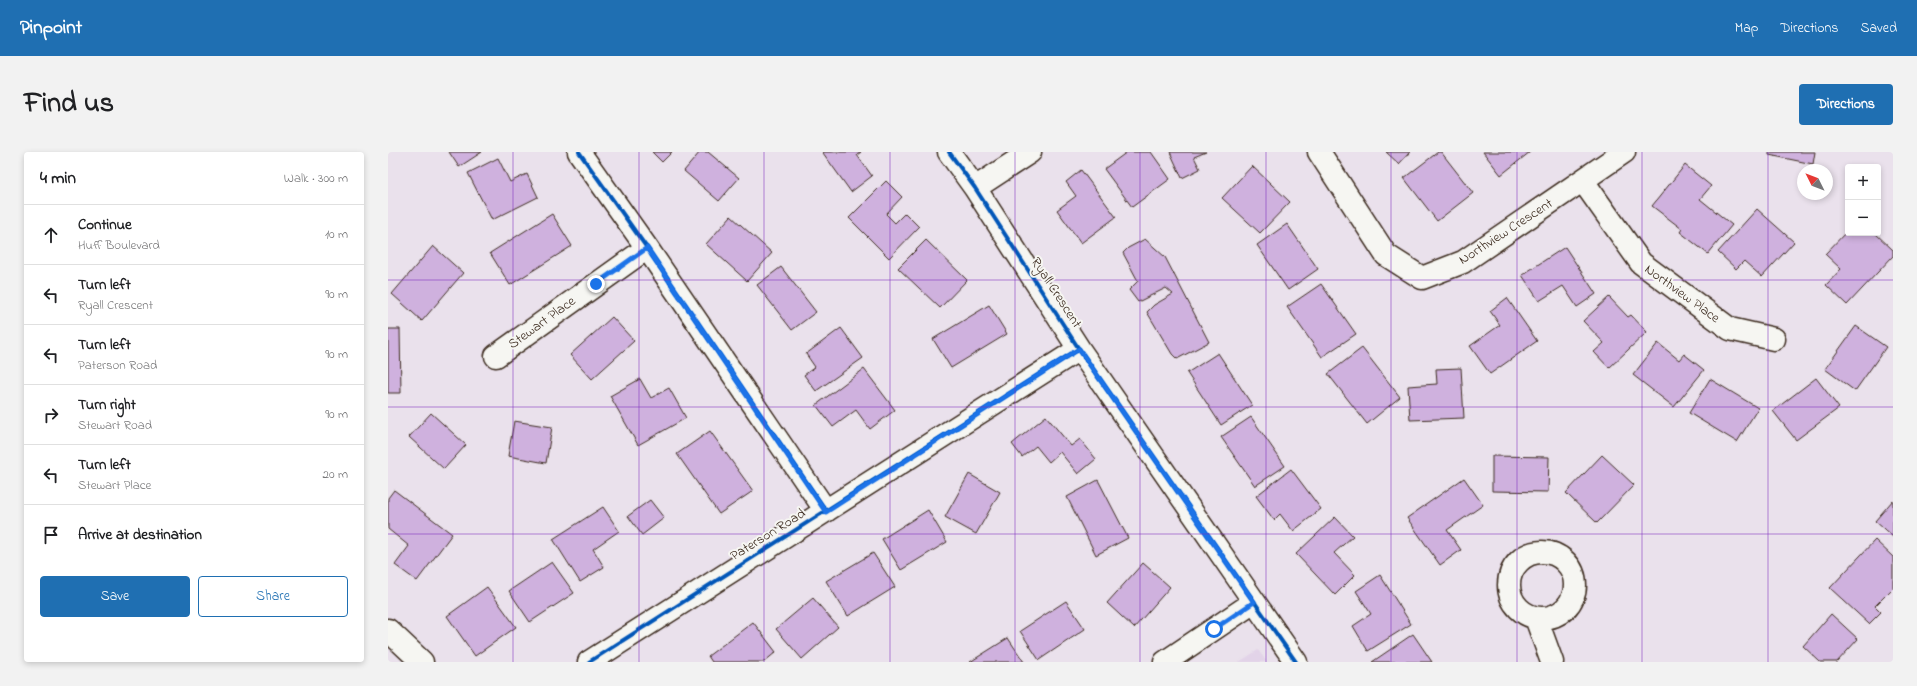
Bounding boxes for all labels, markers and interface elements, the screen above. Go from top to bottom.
text: Pinpoint [20,15,82,42]
text: Map [1735,18,1758,39]
text: Directions [1780,18,1838,39]
text: Saved [1860,18,1897,39]
text: Find us [24,84,114,125]
button: Directions [1799,84,1893,125]
north arrow [1797,164,1833,200]
map controls [1845,164,1881,236]
button: + [1845,164,1881,200]
text: 4 min [40,166,76,191]
text: Walk · 300 m [284,169,348,188]
street label: Northview Crescent [1455,193,1558,270]
button: − [1845,200,1881,236]
text: Continue [78,214,132,236]
icon: ahead [40,224,62,246]
text: 10 m [325,225,348,244]
text: Huff Boulevard [78,236,160,255]
street label: Ryall Crescent [1024,253,1087,333]
street label: Northview Place [1640,259,1725,329]
text: Turn left [78,274,131,296]
route end [587,275,605,293]
icon: left [40,284,62,306]
text: 90 m [325,285,348,304]
street label: Stewart Place [504,291,581,355]
text: Ryall Crescent [78,296,153,315]
text: Turn left [78,334,131,356]
icon: left [40,344,62,366]
text: 90 m [325,345,348,364]
text: Paterson Road [78,356,157,375]
text: Turn right [78,394,136,416]
icon: right [40,404,62,426]
text: 90 m [325,405,348,424]
text: Stewart Road [78,416,152,435]
text: Turn left [78,454,131,476]
icon: left [40,464,62,486]
text: 20 m [323,465,348,484]
text: Stewart Place [78,476,151,495]
street label: Paterson Road [726,503,810,567]
icon: arrive [40,524,62,546]
text: Arrive at destination [78,524,202,546]
button: Save [40,576,190,617]
button: Share [198,576,348,617]
route start [1205,620,1223,638]

